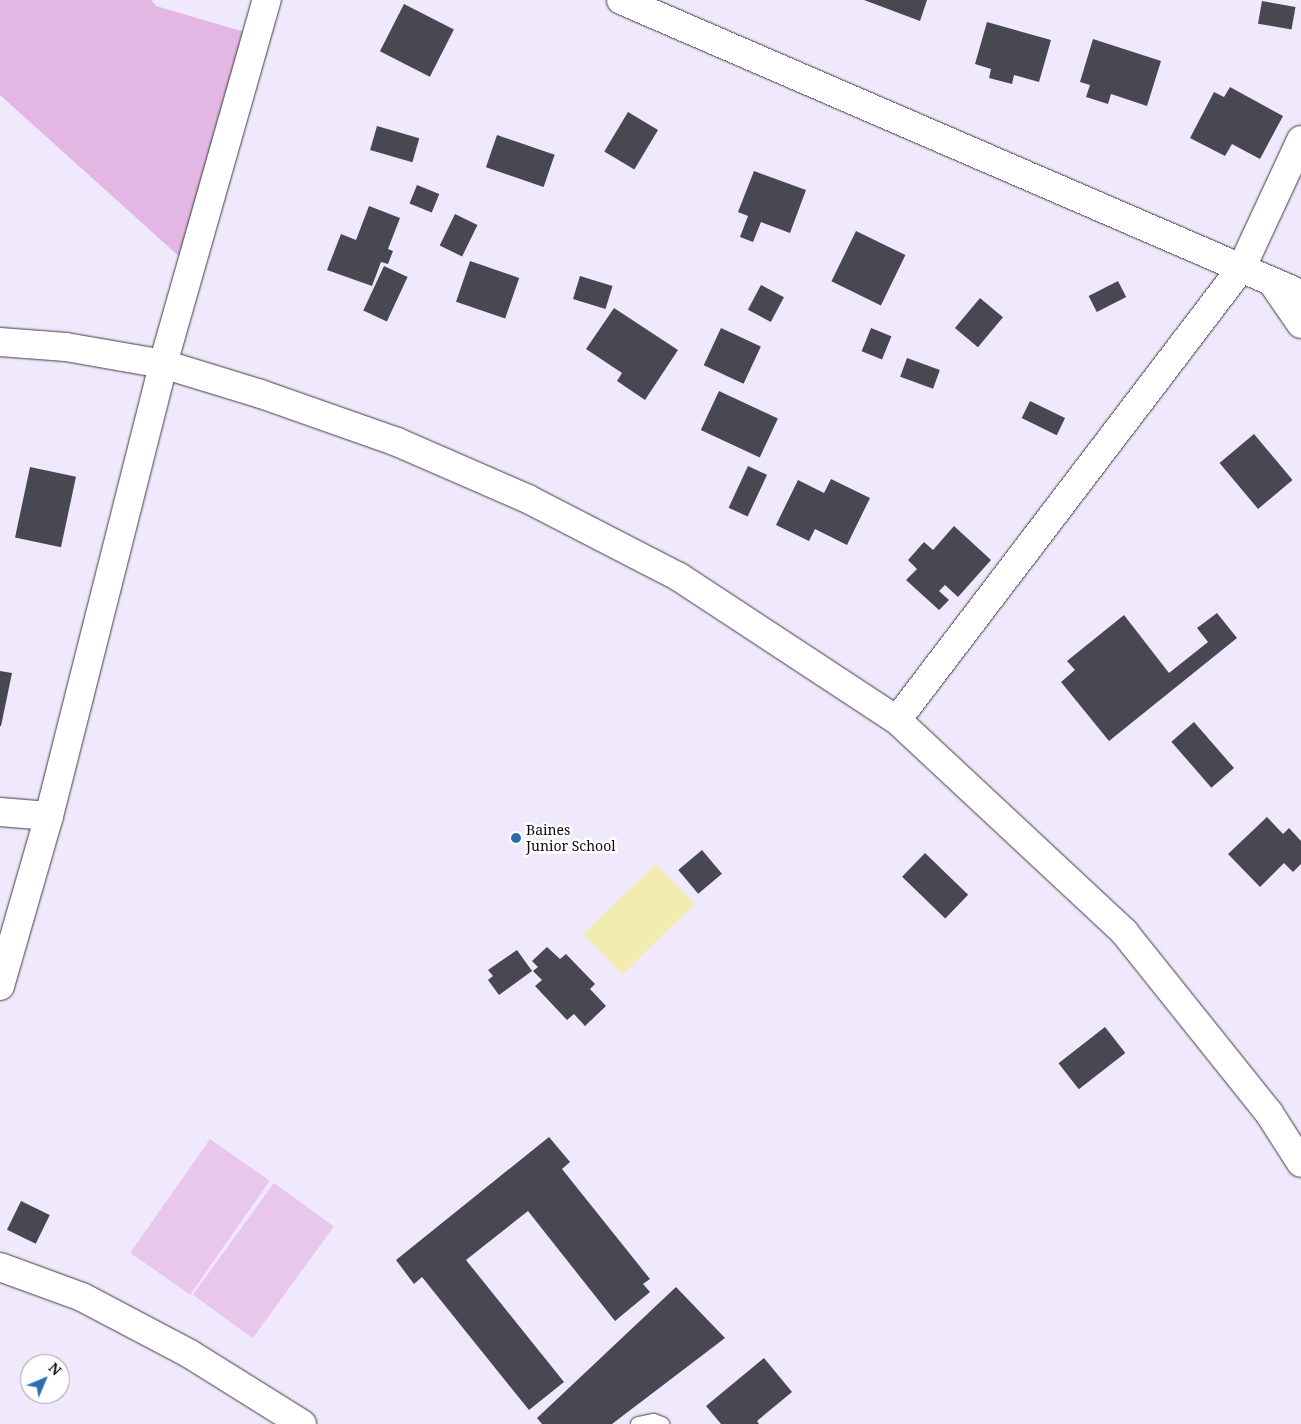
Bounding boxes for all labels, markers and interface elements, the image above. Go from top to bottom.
place label: Baines Junior School [526,822,616,854]
marker: Baines Junior School [510,832,522,844]
north arrow [20,1354,70,1404]
text: N [45,1358,66,1379]

